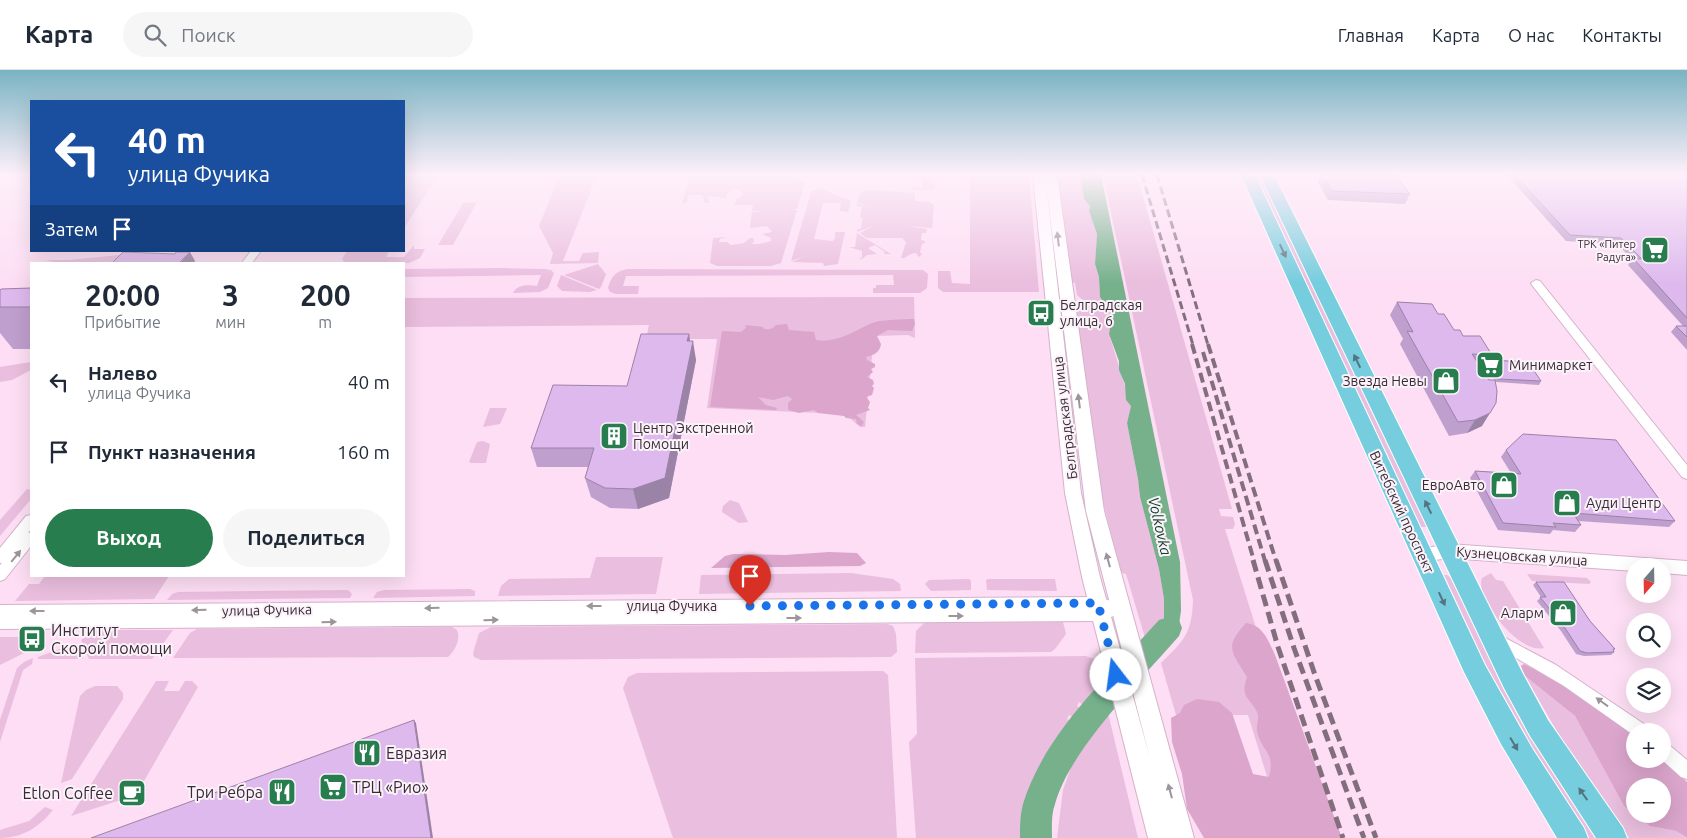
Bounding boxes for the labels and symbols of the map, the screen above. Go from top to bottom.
one-way arrow [1054,231,1062,247]
supermarket icon: ТРК «Питер Радуга» [1640,235,1670,265]
place label: ТРК «Питер Радуга» [1577,238,1636,263]
one-way arrow [1280,244,1288,258]
place label: Белградская улица, 6 [1060,297,1142,329]
bus stop icon: Белградская улица, 6 [1026,298,1056,328]
supermarket icon: Минимаркет [1475,350,1505,380]
one-way arrow [1353,354,1361,368]
street label: Белградская улица [1050,356,1080,480]
place label: Минимаркет [1509,357,1592,373]
shop icon: Звезда Невы [1431,366,1461,396]
place label: Звезда Невы [1343,373,1427,389]
one-way arrow [1075,392,1083,408]
place label: Центр Экстренной Помощи [633,420,754,452]
building icon: Центр Экстренной Помощи [599,421,629,451]
street label: Витебский проспект [1367,448,1437,576]
shop icon: ЕвроАвто [1489,470,1519,500]
place label: ЕвроАвто [1422,477,1485,493]
shop icon: Ауди Центр [1552,488,1582,518]
water label: Volkovka [1145,495,1175,557]
place label: Ауди Центр [1586,495,1661,511]
one-way arrow [1424,500,1432,514]
street label: Кузнецовская улица [1456,543,1588,569]
one-way arrow [10,550,21,563]
one-way arrow [1103,553,1111,568]
pin [729,555,771,606]
north arrow [1626,558,1671,602]
one-way arrow [1438,592,1446,606]
street label: улица Фучика [627,598,717,614]
shop icon: Аларм [1548,598,1578,628]
street label: улица Фучика [222,601,312,619]
one-way arrow [586,602,602,610]
one-way arrow [424,604,440,612]
place label: Аларм [1501,605,1544,621]
one-way arrow [29,607,45,615]
one-way arrow [191,607,207,615]
one-way arrow [948,612,964,620]
one-way arrow [786,613,802,621]
one-way arrow [483,616,499,624]
one-way arrow [321,617,337,625]
place label: Институт Скорой помощи [51,621,172,657]
bus stop icon: Институт Скорой помощи [17,624,47,654]
position arrow [1089,648,1141,700]
one-way arrow [1595,697,1609,707]
restaurant icon: Евразия [352,738,382,768]
one-way arrow [1510,738,1519,751]
place label: Евразия [386,744,447,762]
supermarket icon: ТРЦ «Рио» [318,772,348,802]
restaurant icon: Три Ребра [267,777,297,807]
cafe icon: Etlon Coffee [117,778,147,808]
place label: ТРЦ «Рио» [352,778,429,796]
place label: Три Ребра [187,783,263,801]
one-way arrow [1165,783,1173,798]
place label: Etlon Coffee [22,784,113,802]
one-way arrow [1578,788,1588,801]

